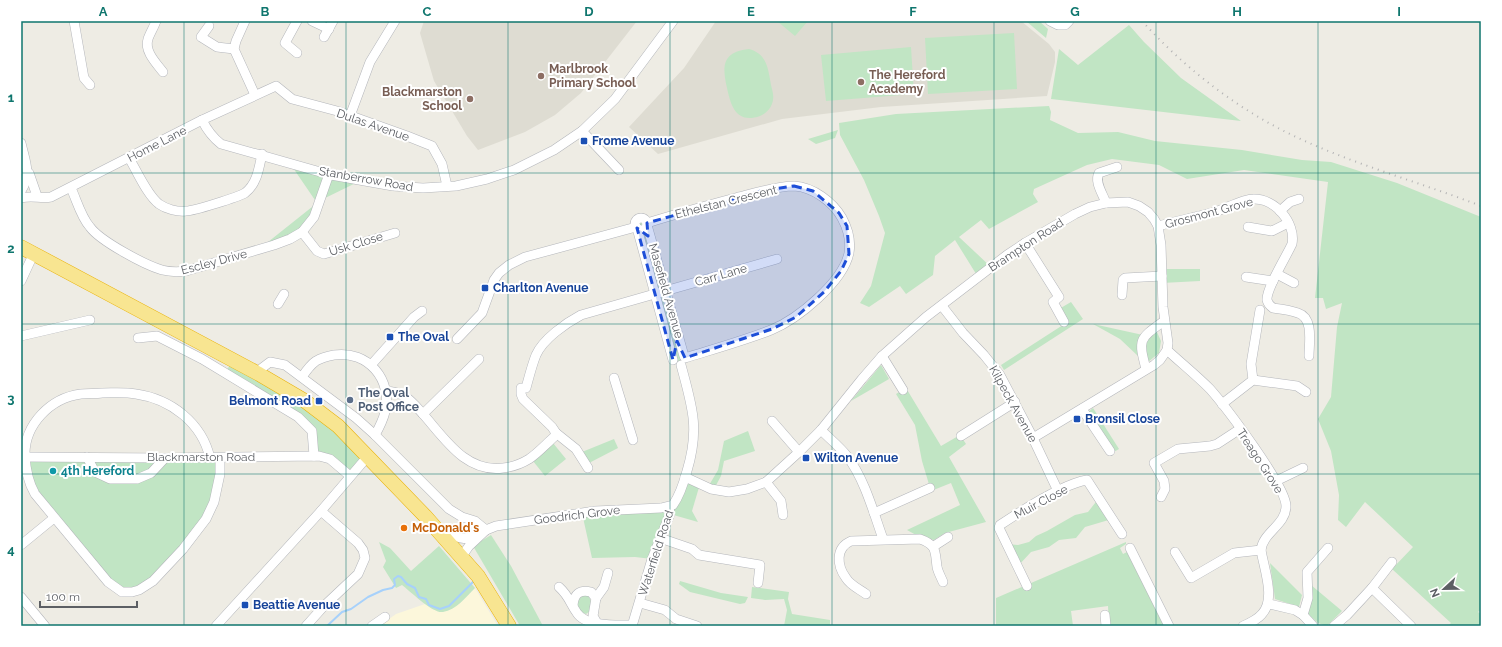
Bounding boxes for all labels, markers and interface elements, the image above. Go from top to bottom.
text: A [99,4,108,19]
text: B [261,4,270,19]
text: C [423,4,432,19]
text: D [584,4,594,19]
text: E [747,4,755,19]
text: F [909,4,917,19]
text: G [1070,4,1080,19]
text: H [1232,4,1242,19]
text: I [1397,4,1401,19]
place label: Marlbrook Primary School [549,62,636,90]
place label: The Hereford Academy [869,68,946,96]
marker: Marlbrook Primary School [536,71,546,81]
marker: The Hereford Academy [856,77,866,87]
place label: Blackmarston School [382,85,462,113]
text: 1 [8,90,15,105]
marker: Blackmarston School [465,94,475,104]
street label: Dulas Avenue [335,106,411,144]
street label: Home Lane [125,123,189,165]
place label: Frome Avenue [592,134,674,148]
marker: Frome Avenue [579,136,589,146]
street label: Stanberrow Road [318,164,414,194]
street label: Ethelstan Crescent [674,183,778,221]
street label: Grosmont Grove [1163,195,1255,231]
street label: Brampton Road [986,215,1066,275]
street label: Usk Close [327,229,385,259]
text: 2 [7,241,15,256]
street label: Masefield Avenue [646,242,686,340]
street label: Escley Drive [179,246,249,278]
street label: Carr Lane [693,261,749,289]
place label: Charlton Avenue [493,281,588,295]
marker: Charlton Avenue [480,283,490,293]
place label: The Oval [398,330,449,344]
marker: The Oval [385,332,395,342]
street label: Kilpeck Avenue [986,363,1040,445]
place label: The Oval Post Office [358,386,419,414]
text: 3 [7,391,15,406]
place label: Belmont Road [229,394,311,408]
marker: The Oval Post Office [345,395,355,405]
marker: Belmont Road [314,396,324,406]
place label: Bronsil Close [1085,412,1160,426]
marker: Bronsil Close [1072,414,1082,424]
street label: Treago Grove [1234,426,1286,496]
street label: Blackmarston Road [147,450,255,464]
place label: Wilton Avenue [814,451,898,465]
marker: Wilton Avenue [801,453,811,463]
place label: 4th Hereford [61,464,135,478]
marker: 4th Hereford [48,466,58,476]
street label: Muir Close [1012,482,1070,522]
street label: Goodrich Grove [533,503,621,527]
street label: Waterfield Road [636,508,676,598]
place label: McDonald's [412,521,479,535]
marker: McDonald's [399,523,409,533]
text: 4 [7,542,15,557]
north arrow [1424,569,1464,609]
scale bar [40,583,137,609]
text: N [1428,586,1443,599]
text: 100 m [46,590,80,604]
place label: Beattie Avenue [253,598,340,612]
marker: Beattie Avenue [240,600,250,610]

